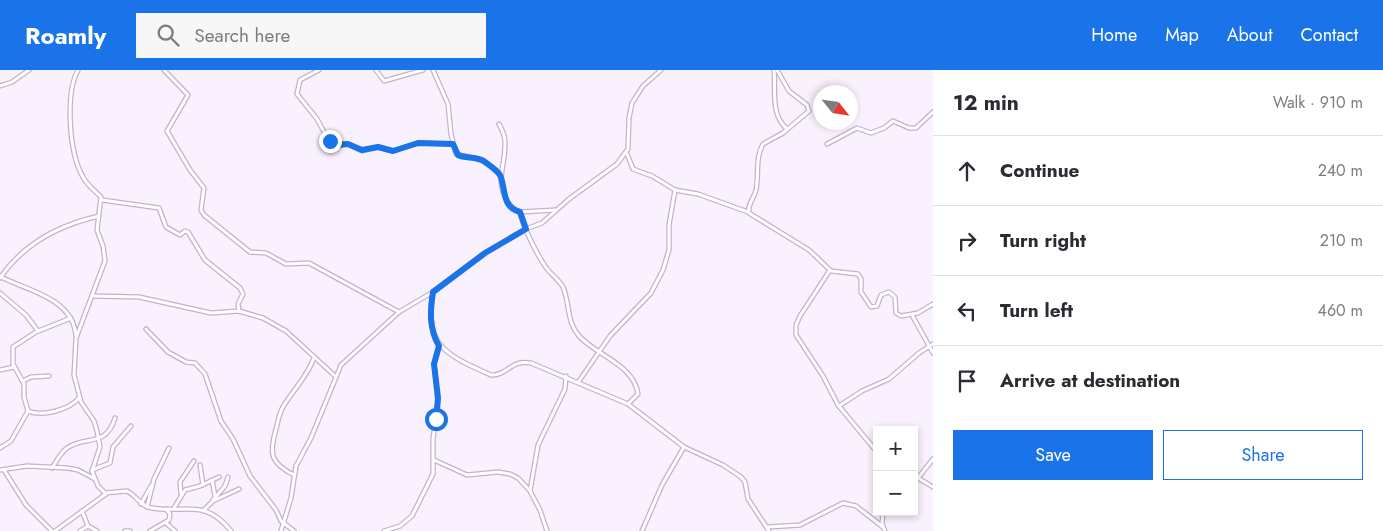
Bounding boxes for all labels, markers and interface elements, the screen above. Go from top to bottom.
search box [136,13,486,58]
text: Roamly [25,18,106,53]
icon: search [154,21,182,49]
text: Search here [194,22,290,49]
text: Home [1091,22,1137,48]
text: Map [1165,22,1199,48]
text: About [1227,22,1272,48]
text: Contact [1300,22,1358,48]
north arrow [813,85,858,130]
text: 12 min [953,88,1019,118]
text: Walk · 910 m [1273,91,1363,114]
route end [319,130,342,153]
icon: ahead [953,157,981,185]
text: Continue [1000,157,1079,184]
text: 240 m [1318,159,1363,182]
icon: right [953,227,981,255]
text: Turn right [1000,227,1086,254]
text: 210 m [1320,229,1363,252]
icon: left [953,297,981,325]
text: Turn left [1000,297,1073,324]
text: 460 m [1318,299,1363,322]
icon: arrive [953,367,981,395]
text: Arrive at destination [1000,367,1180,394]
route start [425,408,448,431]
map controls [873,426,918,516]
button: + [873,426,918,471]
button: Save [953,430,1153,480]
button: Share [1163,430,1363,480]
button: − [873,471,918,516]

